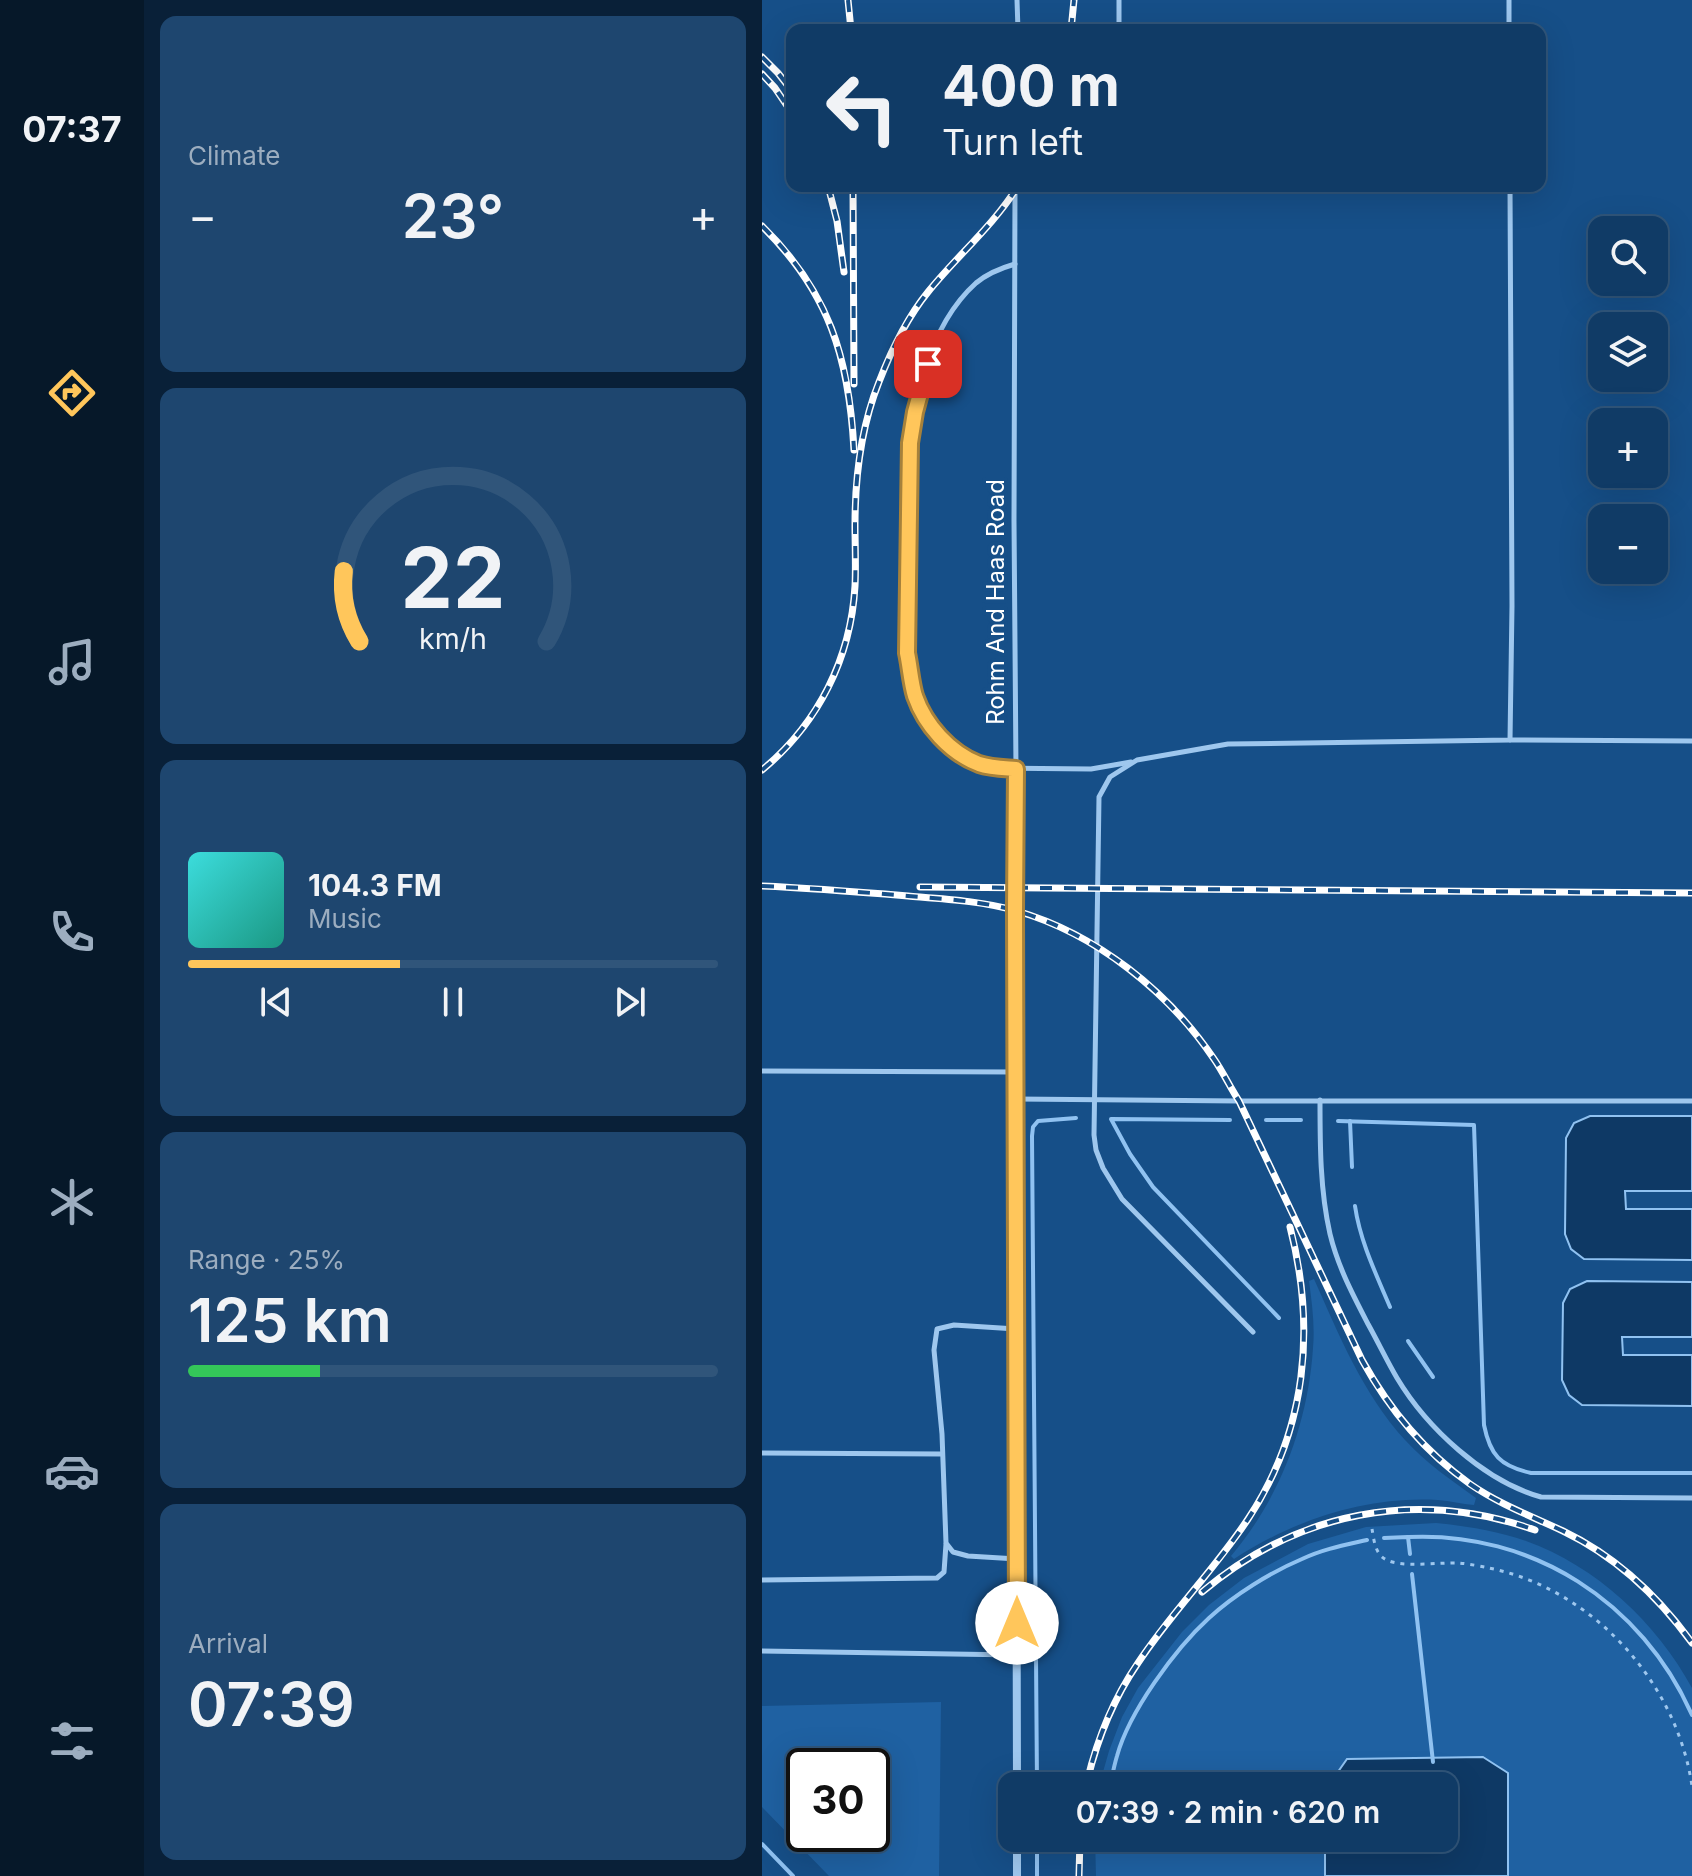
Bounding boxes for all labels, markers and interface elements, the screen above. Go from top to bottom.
text: 400 m [942,52,1120,120]
icon: left [810,56,914,160]
text: 07:37 [22,107,122,151]
text: Turn left [942,120,1083,164]
text: Climate [188,140,280,171]
text: 23° [402,180,504,252]
text: − [188,189,217,243]
text: + [689,189,718,243]
map controls [1588,216,1668,584]
button: search [1588,216,1668,296]
button: layers [1588,312,1668,392]
pin [894,330,962,398]
icon: arrive [906,342,950,386]
icon: directions [44,365,100,421]
button: + [1588,408,1668,488]
street label: Rohm And Haas Road [981,479,1010,725]
button: − [1588,504,1668,584]
text: 22 [401,527,505,628]
text: km/h [419,621,487,656]
icon: music [44,634,100,690]
text: 104.3 FM [308,867,442,903]
text: Music [308,903,382,934]
icon: phone [44,904,100,960]
icon: previous [254,980,298,1024]
icon: pause [431,980,475,1024]
icon: next [608,980,652,1024]
icon: climate [44,1174,100,1230]
text: Range · 25% [188,1244,345,1275]
text: 125 km [188,1284,392,1356]
icon: car [44,1443,100,1499]
position arrow [975,1581,1059,1665]
text: Arrival [188,1628,268,1659]
text: 07:39 [188,1668,355,1740]
icon: filters [44,1713,100,1769]
speed limit sign: 30 [786,1748,890,1852]
text: 07:39 · 2 min · 620 m [1076,1794,1380,1830]

